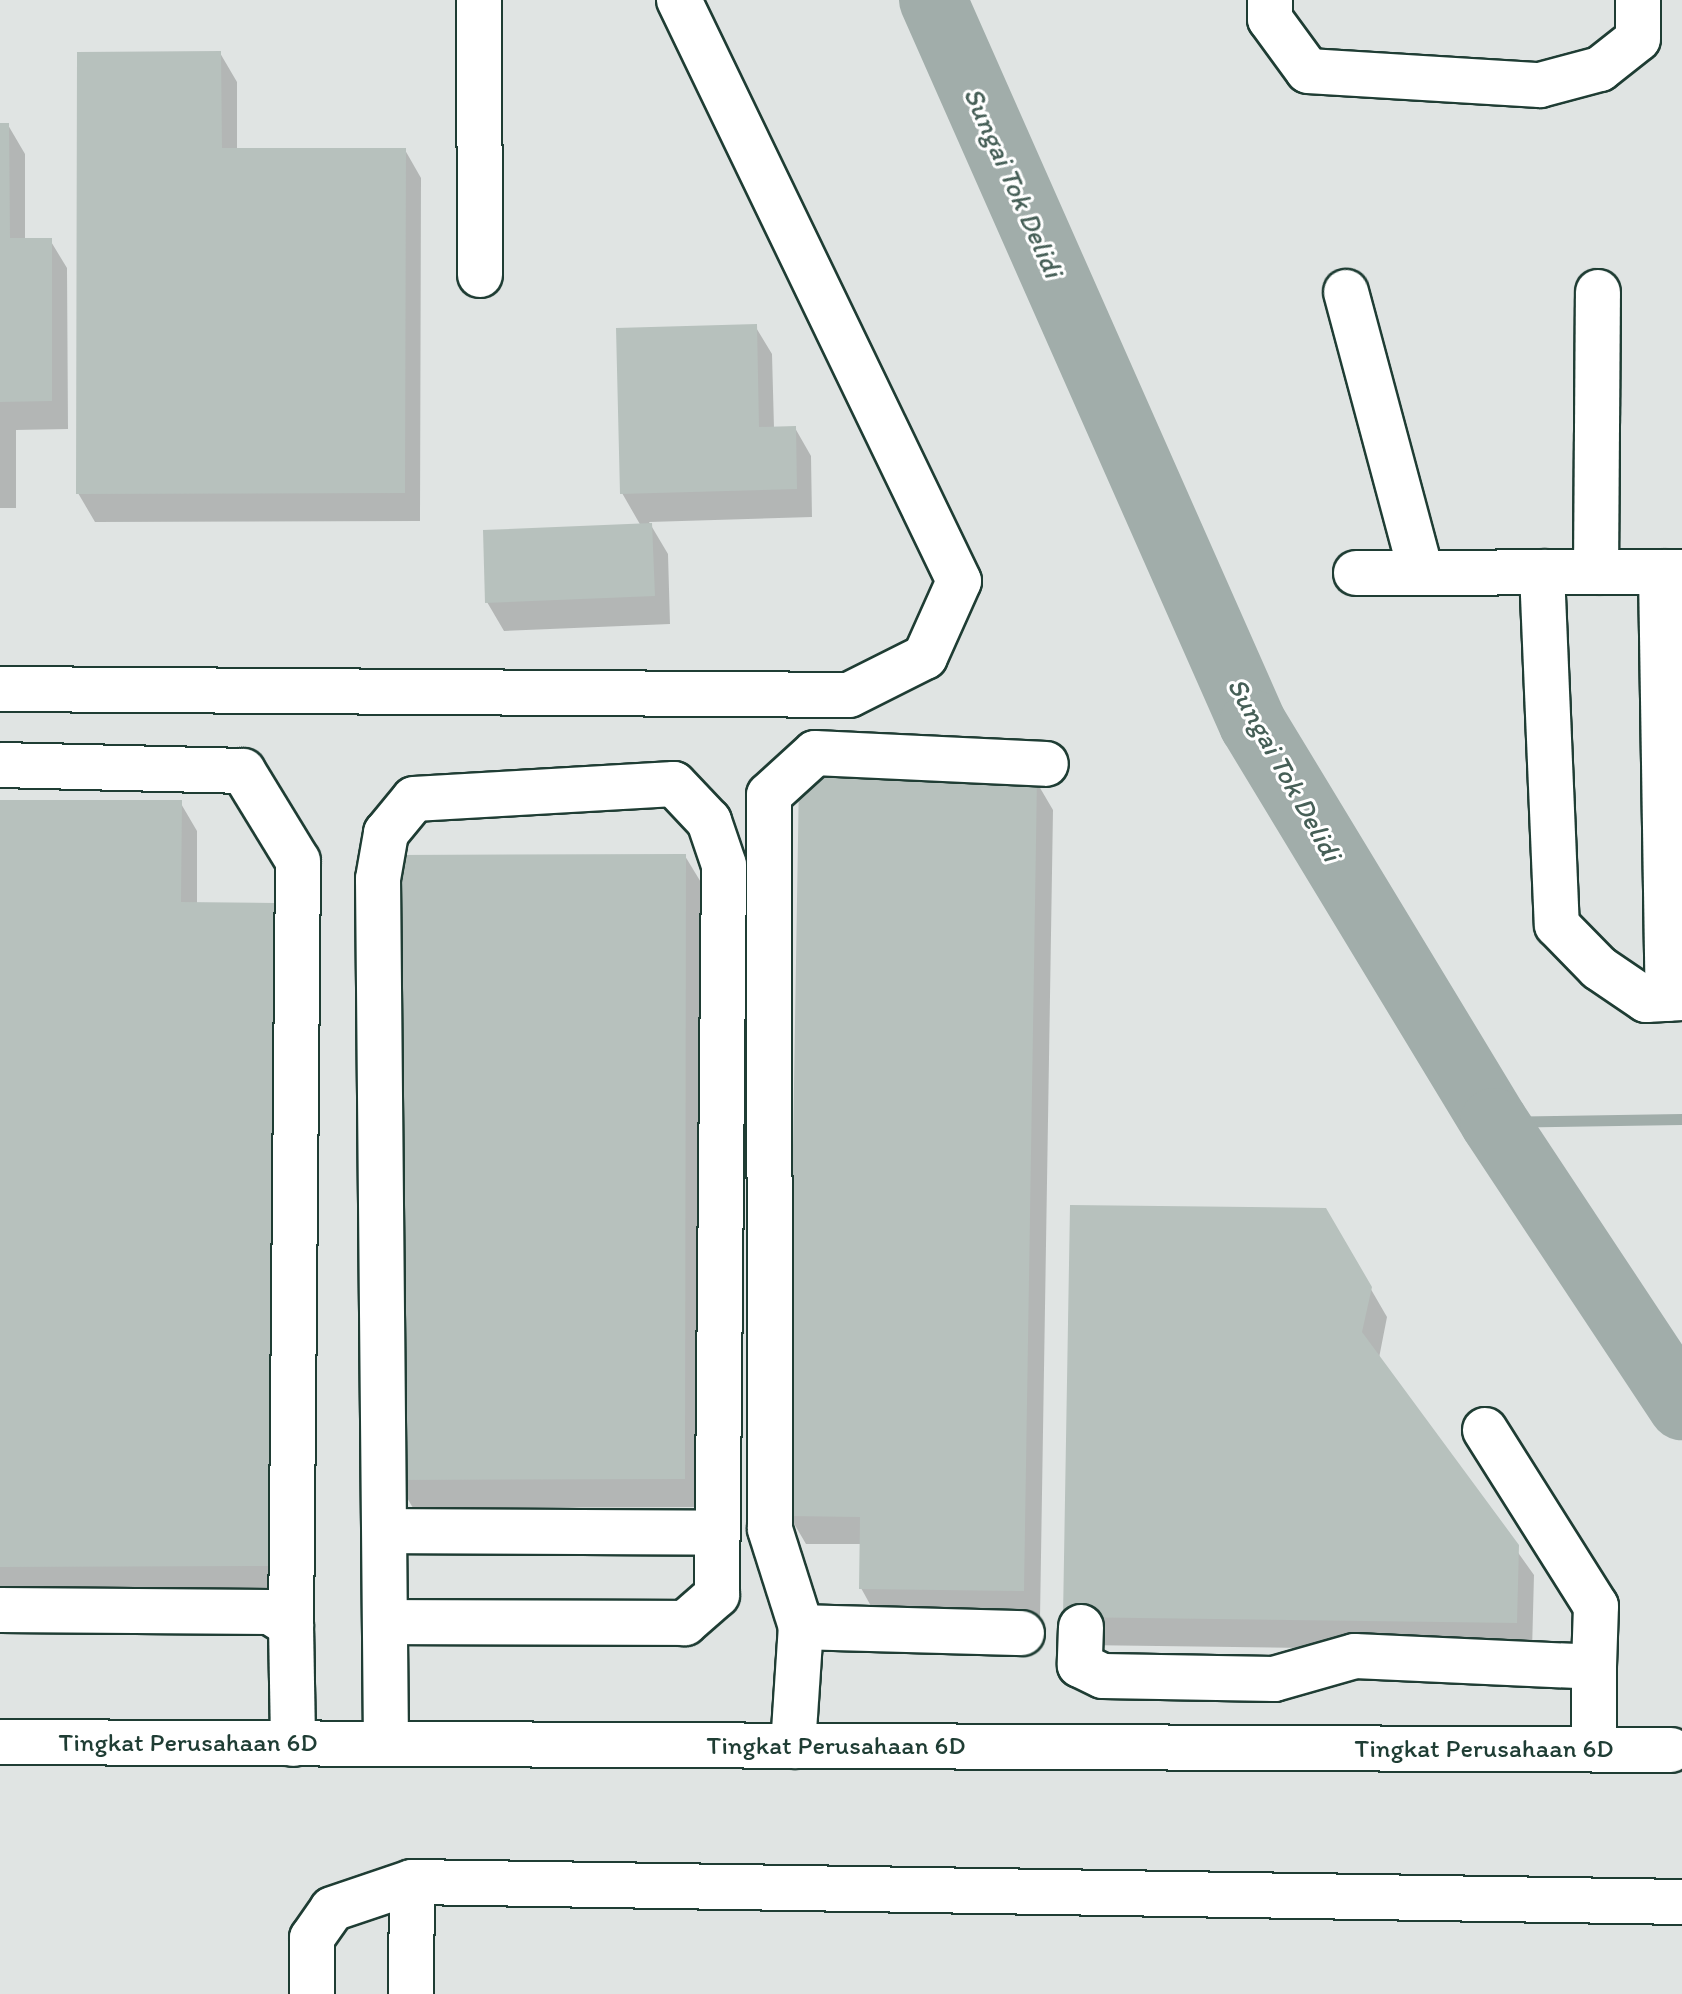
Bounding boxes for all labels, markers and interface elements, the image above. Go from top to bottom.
water label: Sungai Tok Delidi [957,81,1071,283]
water label: Sungai Tok Delidi [1220,671,1350,867]
street label: Tingkat Perusahaan 6D [59,1727,317,1759]
street label: Tingkat Perusahaan 6D [707,1730,965,1762]
street label: Tingkat Perusahaan 6D [1355,1733,1613,1765]

